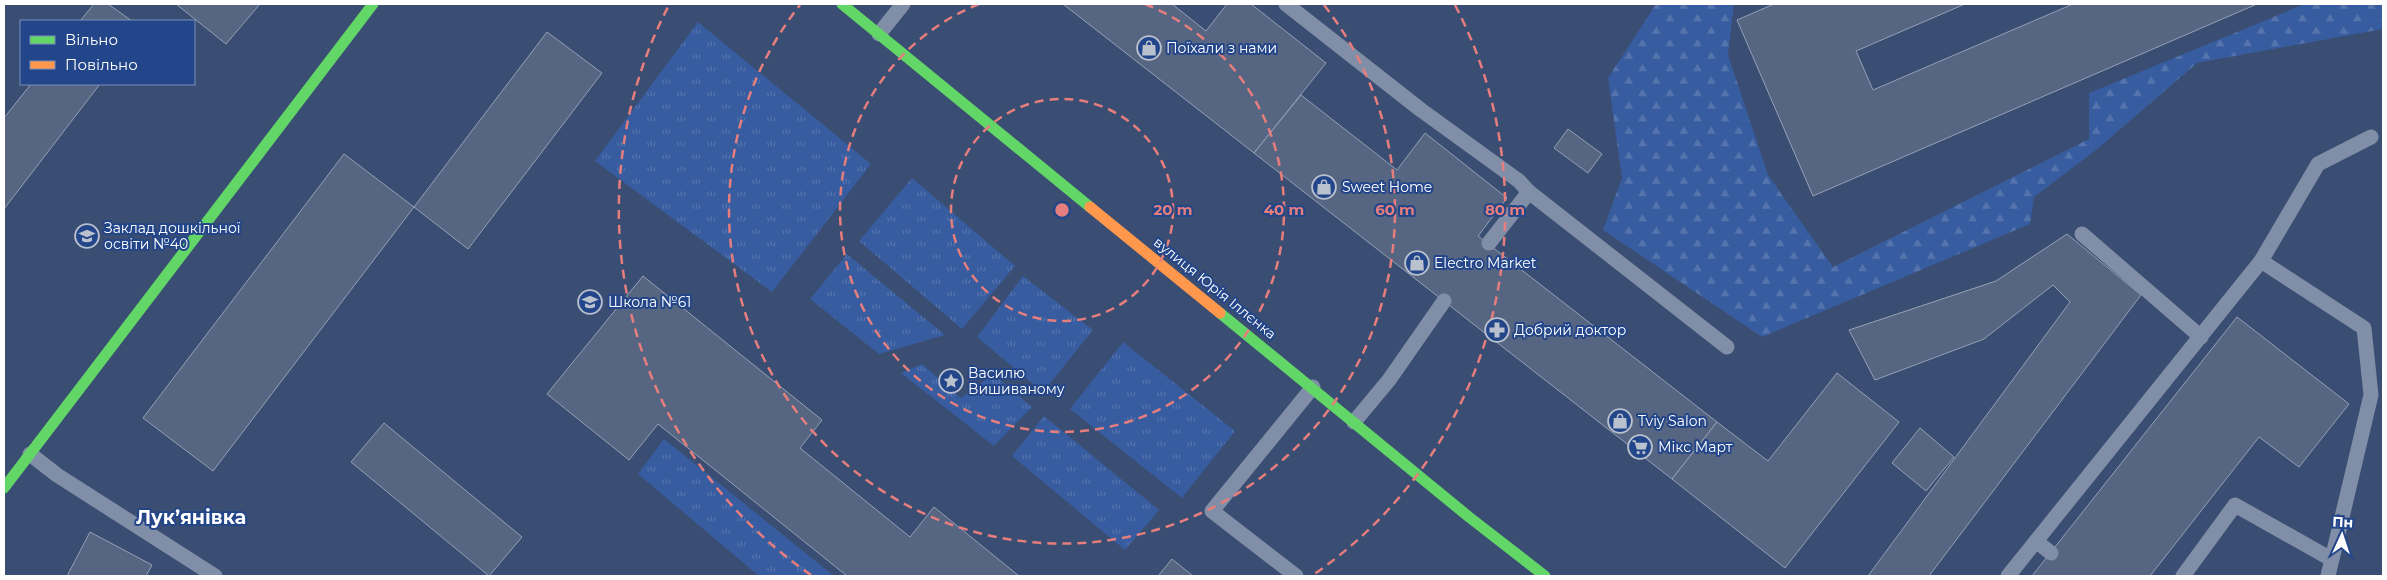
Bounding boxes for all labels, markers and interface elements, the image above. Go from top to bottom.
legend [20,20,195,85]
text: Вільно [65,30,118,49]
shop icon: Поїхали з нами [1136,35,1162,61]
place label: Поїхали з нами [1166,39,1277,57]
text: Повільно [65,55,138,74]
shop icon: Sweet Home [1311,174,1337,200]
place label: Sweet Home [1342,178,1432,196]
text: 20 m [1153,200,1193,219]
text: 40 m [1264,200,1304,219]
text: 60 m [1375,200,1415,219]
text: 80 m [1485,200,1525,219]
centre of rings [1053,201,1071,219]
place label: Заклад дошкільної освіти №40 [104,219,241,253]
school or university icon: Заклад дошкільної освіти №40 [74,223,100,249]
street label: вулиця Юрія Іллєнка [1150,233,1280,343]
shop icon: Electro Market [1404,250,1430,276]
place label: Electro Market [1434,254,1537,272]
school or university icon: Школа №61 [577,289,603,315]
place label: Школа №61 [608,293,691,311]
pharmacy icon: Добрий доктор [1484,317,1510,343]
place label: Добрий доктор [1514,321,1626,339]
place label: Василю Вишиваному [968,364,1065,398]
place icon: Василю Вишиваному [938,368,964,394]
shop icon: Tviy Salon [1607,408,1633,434]
place label: Tviy Salon [1638,412,1707,430]
supermarket icon: Мікс Март [1627,434,1653,460]
place label: Мікс Март [1658,438,1733,456]
district label: Лукʼянівка [136,506,246,529]
north arrow [2317,510,2367,560]
text: Пн [2332,512,2354,532]

